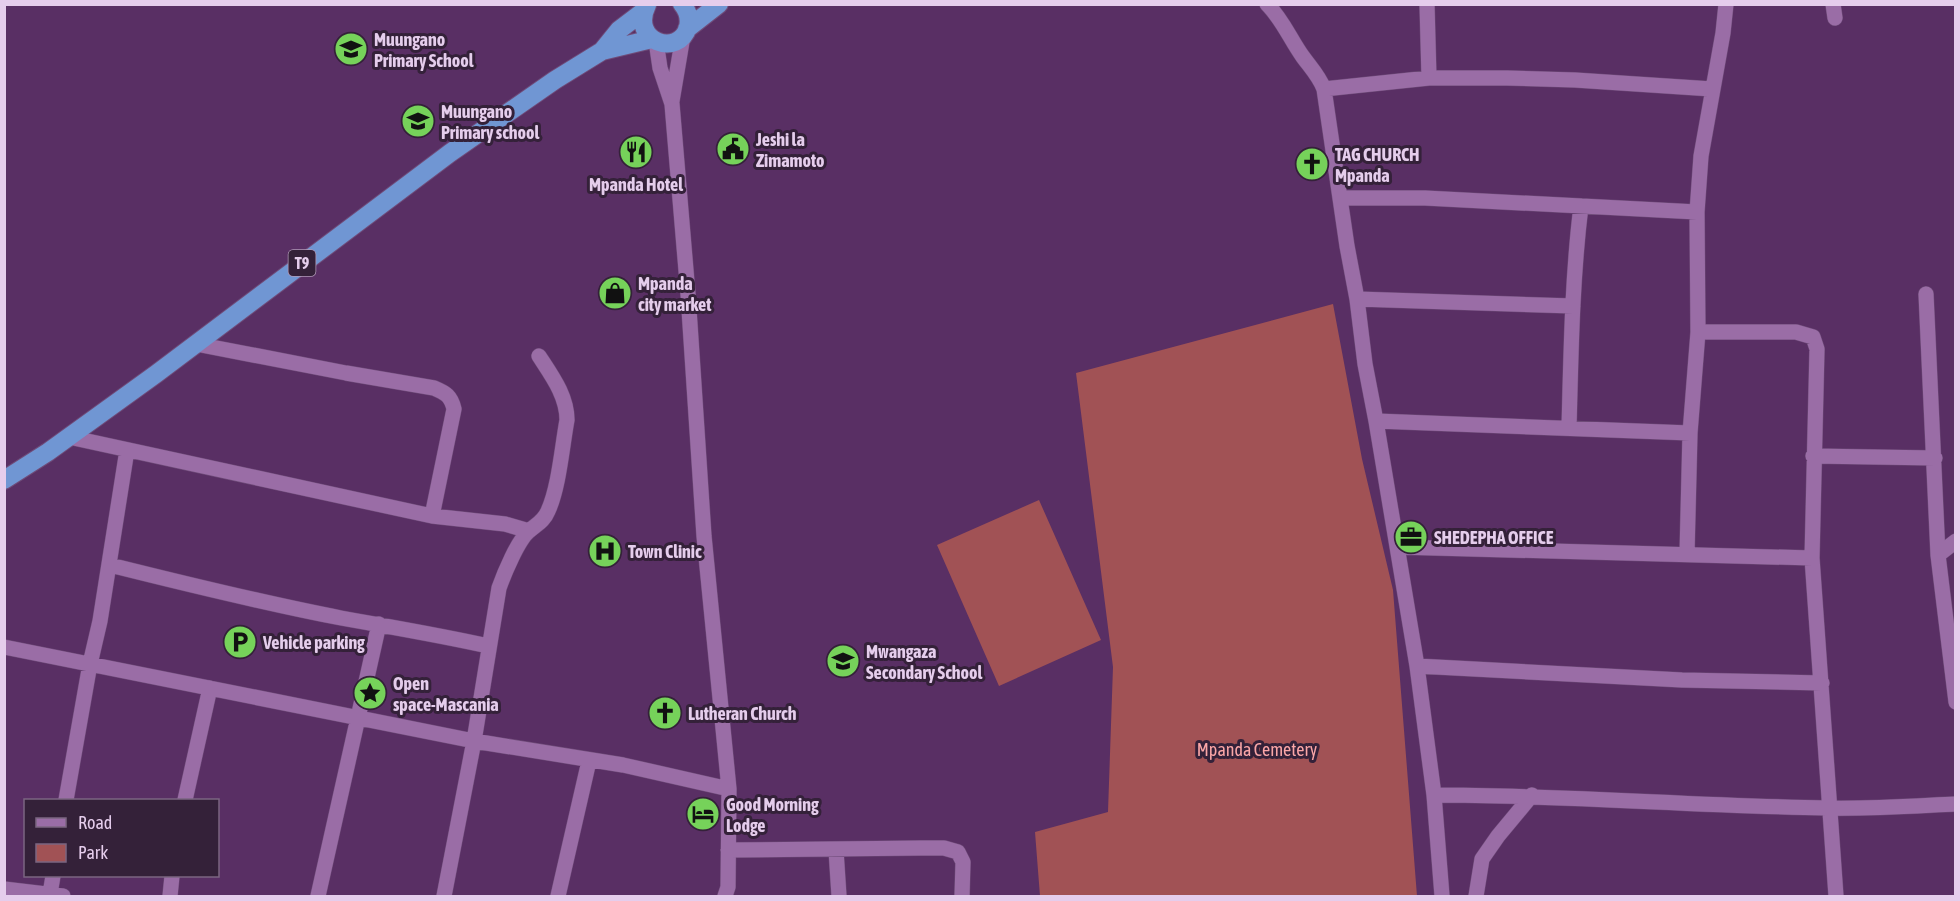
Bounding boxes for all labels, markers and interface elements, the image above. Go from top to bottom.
place label: Muungano Primary School [374,29,474,71]
school or university icon: Muungano Primary School [333,31,369,67]
place label: Muungano Primary school [441,101,539,143]
school or university icon: Muungano Primary school [400,103,436,139]
place label: Jeshi la Zimamoto [755,129,824,171]
public building icon: Jeshi la Zimamoto [715,131,751,167]
restaurant icon: Mpanda Hotel [618,134,654,170]
place label: TAG CHURCH Mpanda [1335,144,1420,186]
church icon: TAG CHURCH Mpanda [1294,146,1330,182]
place label: Mpanda Hotel [589,174,683,195]
road number: T9 [288,250,316,276]
place label: Mpanda city market [638,273,712,315]
shop icon: Mpanda city market [597,275,633,311]
office icon: SHEDEPHA OFFICE [1393,519,1429,555]
place label: SHEDEPHA OFFICE [1434,527,1554,548]
hospital icon: Town Clinic [587,533,623,569]
place label: Town Clinic [628,541,702,562]
parking icon: Vehicle parking [222,624,258,660]
place label: Vehicle parking [262,632,365,653]
place label: Mwangaza Secondary School [866,641,982,683]
school or university icon: Mwangaza Secondary School [825,643,861,679]
place label: Open space-Mascania [393,673,499,715]
place icon: Open space-Mascania [352,675,388,711]
church icon: Lutheran Church [647,695,683,731]
place label: Lutheran Church [688,703,797,724]
park label: Mpanda Cemetery [1197,739,1317,760]
place label: Good Morning Lodge [726,794,819,836]
hotel icon: Good Morning Lodge [685,796,721,832]
legend [24,799,219,877]
text: Road [78,812,112,833]
text: Park [78,842,108,863]

